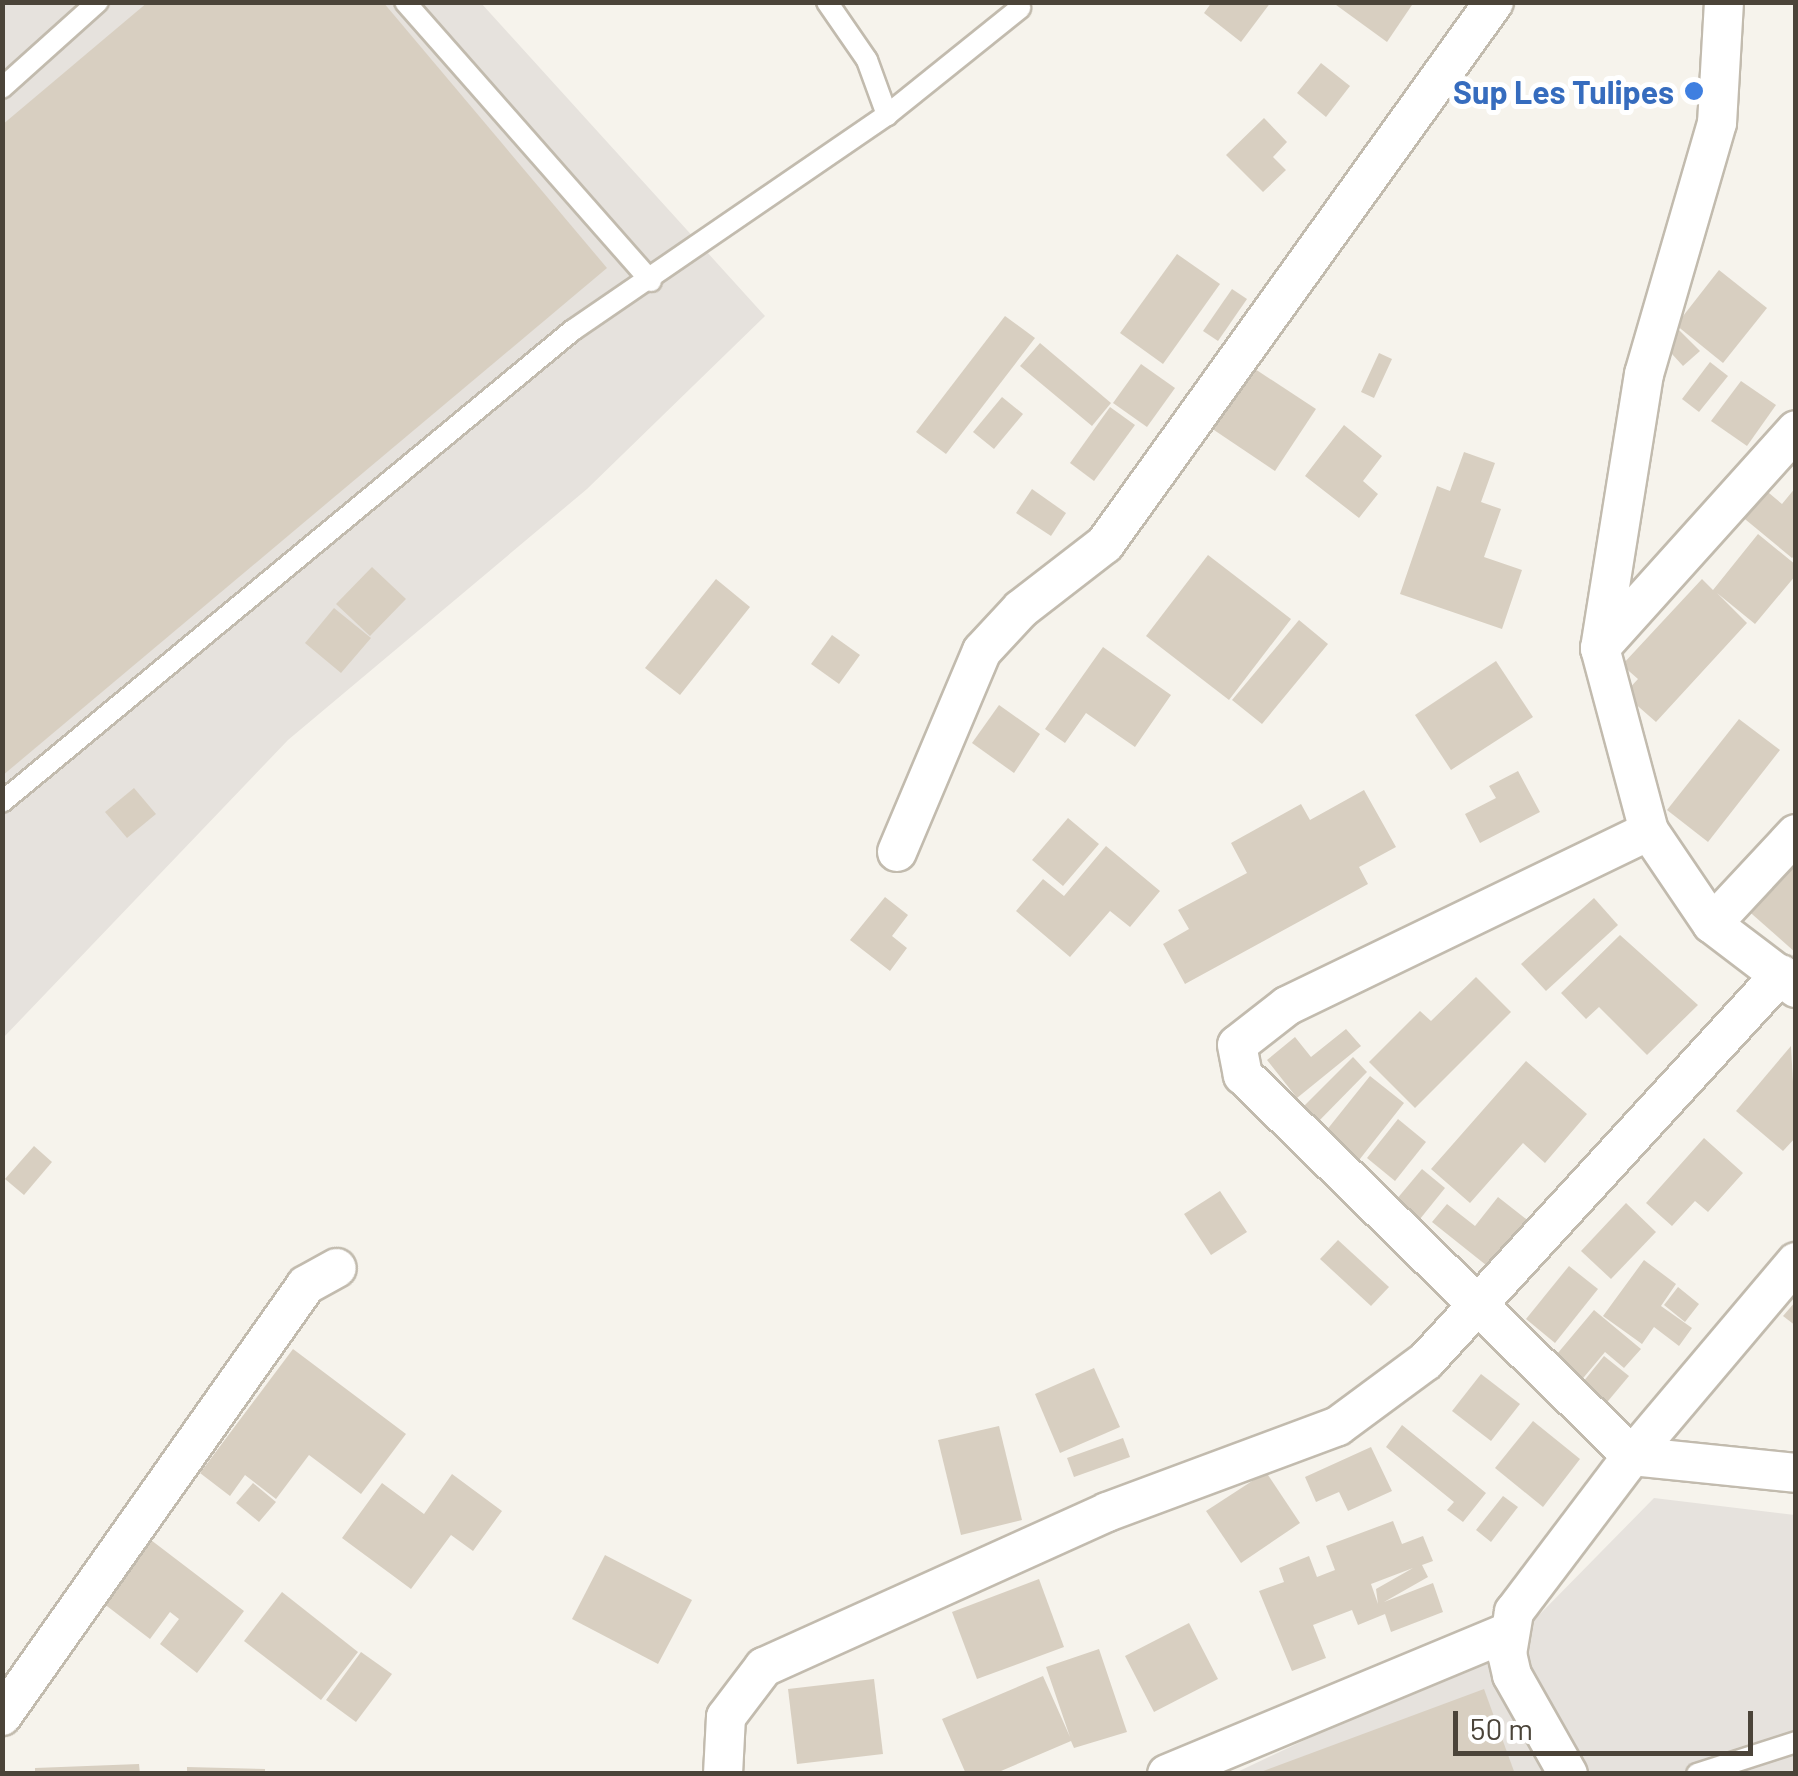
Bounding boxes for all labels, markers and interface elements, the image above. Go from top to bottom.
place label: Sup Les Tulipes [1453,72,1674,110]
marker: Sup Les Tulipes [1683,80,1705,102]
scale bar [1458,1691,1758,1753]
text: 50 m [1470,1710,1533,1746]

